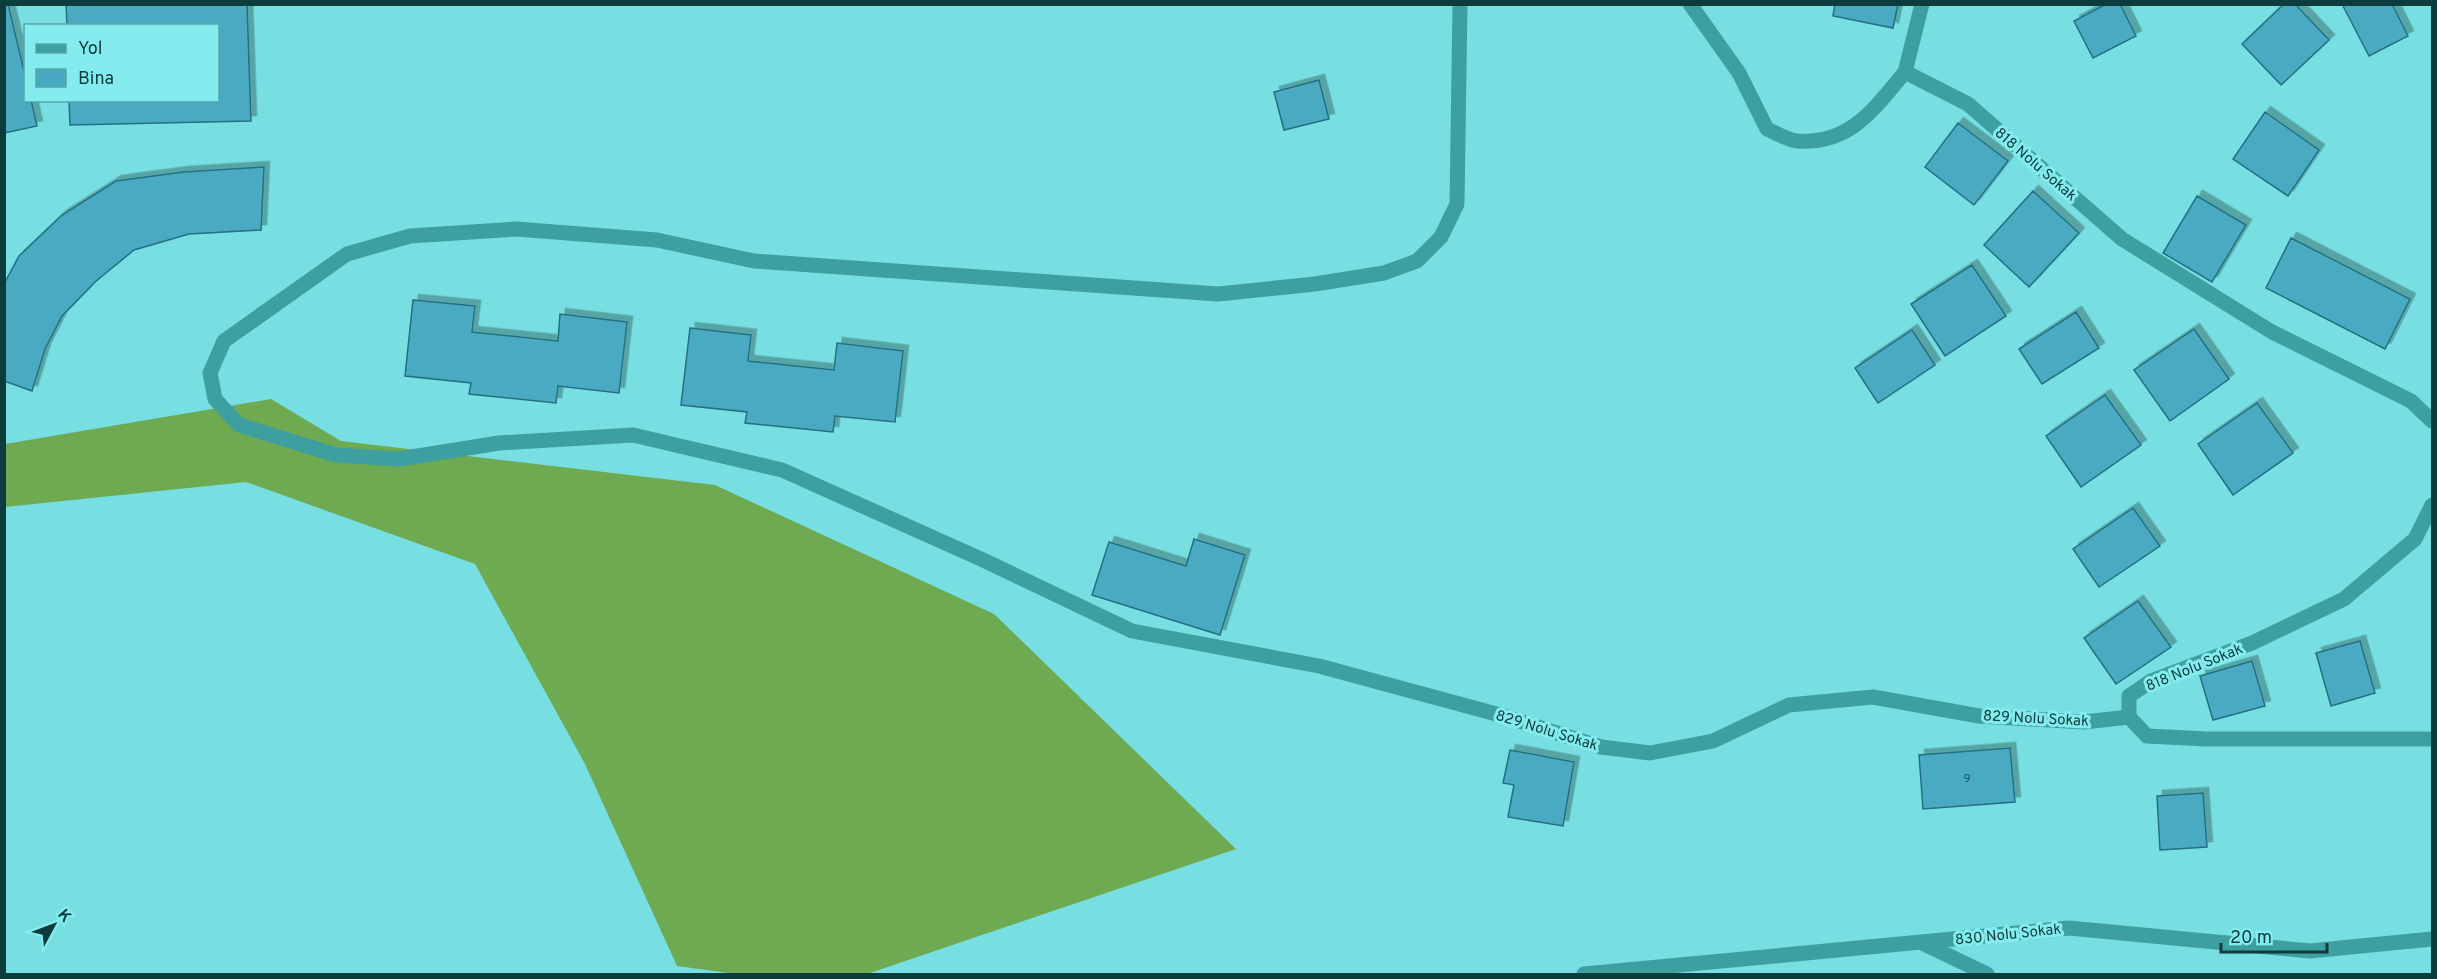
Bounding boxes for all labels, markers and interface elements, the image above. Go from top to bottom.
legend [24,24,219,102]
text: Yol [78,38,103,61]
text: Bina [78,68,114,91]
street label: 818 Nolu Sokak [1990,124,2080,206]
street label: 818 Nolu Sokak [2143,640,2246,696]
street label: 829 Nolu Sokak [1493,707,1600,756]
street label: 829 Nolu Sokak [1983,707,2089,732]
house number: 9 [1963,771,1971,787]
north arrow [24,895,84,955]
text: K [53,906,75,927]
scale bar [2221,916,2328,954]
street label: 830 Nolu Sokak [1954,920,2062,951]
text: 20 m [2230,927,2272,950]

